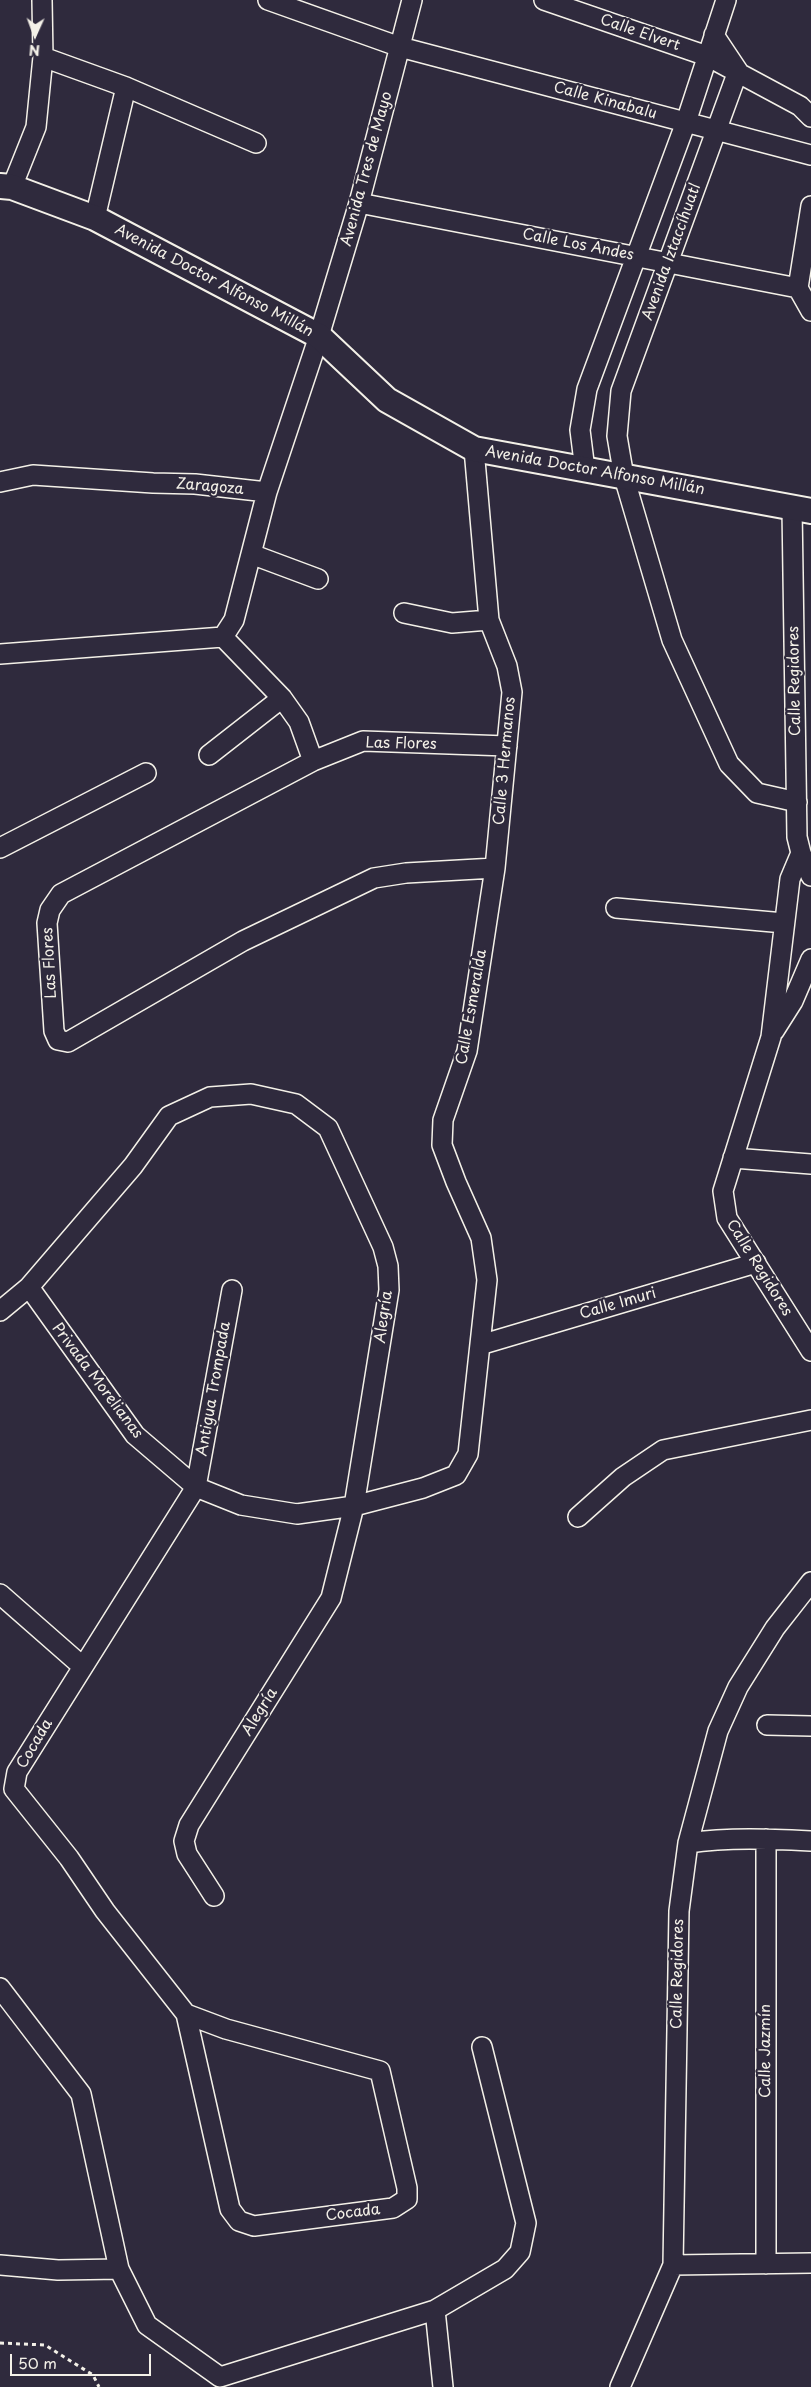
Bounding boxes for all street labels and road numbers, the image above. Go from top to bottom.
street label: Calle Elvert [598,11,682,55]
street label: Calle Kinabalu [551,79,659,123]
street label: Avenida Tres de Mayo [338,90,396,248]
street label: Avenida Iztaccíhuatl [639,181,705,323]
street label: Avenida Doctor Alfonso Millán [112,221,316,341]
street label: Calle Los Andes [521,225,635,265]
street label: Avenida Doctor Alfonso Millán [484,443,706,499]
street label: Zaragoza [175,475,245,499]
street label: Calle Regidores [785,626,805,736]
street label: Calle 3 Hermanos [490,696,520,826]
street label: Las Flores [365,734,437,754]
street label: Las Flores [39,927,61,999]
street label: Calle Esmeralda [453,948,491,1066]
street label: Calle Regidores [722,1216,796,1320]
street label: Calle Imuri [578,1284,658,1324]
street label: Alegría [371,1290,397,1344]
street label: Privada Morelianas [48,1320,146,1442]
street label: Antigua Trompada [193,1320,235,1458]
street label: Alegría [238,1685,282,1739]
street label: Cocada [13,1716,57,1772]
street label: Calle Regidores [668,1919,688,2029]
street label: Calle Jazmín [757,2004,775,2098]
street label: Cocada [325,2201,381,2225]

